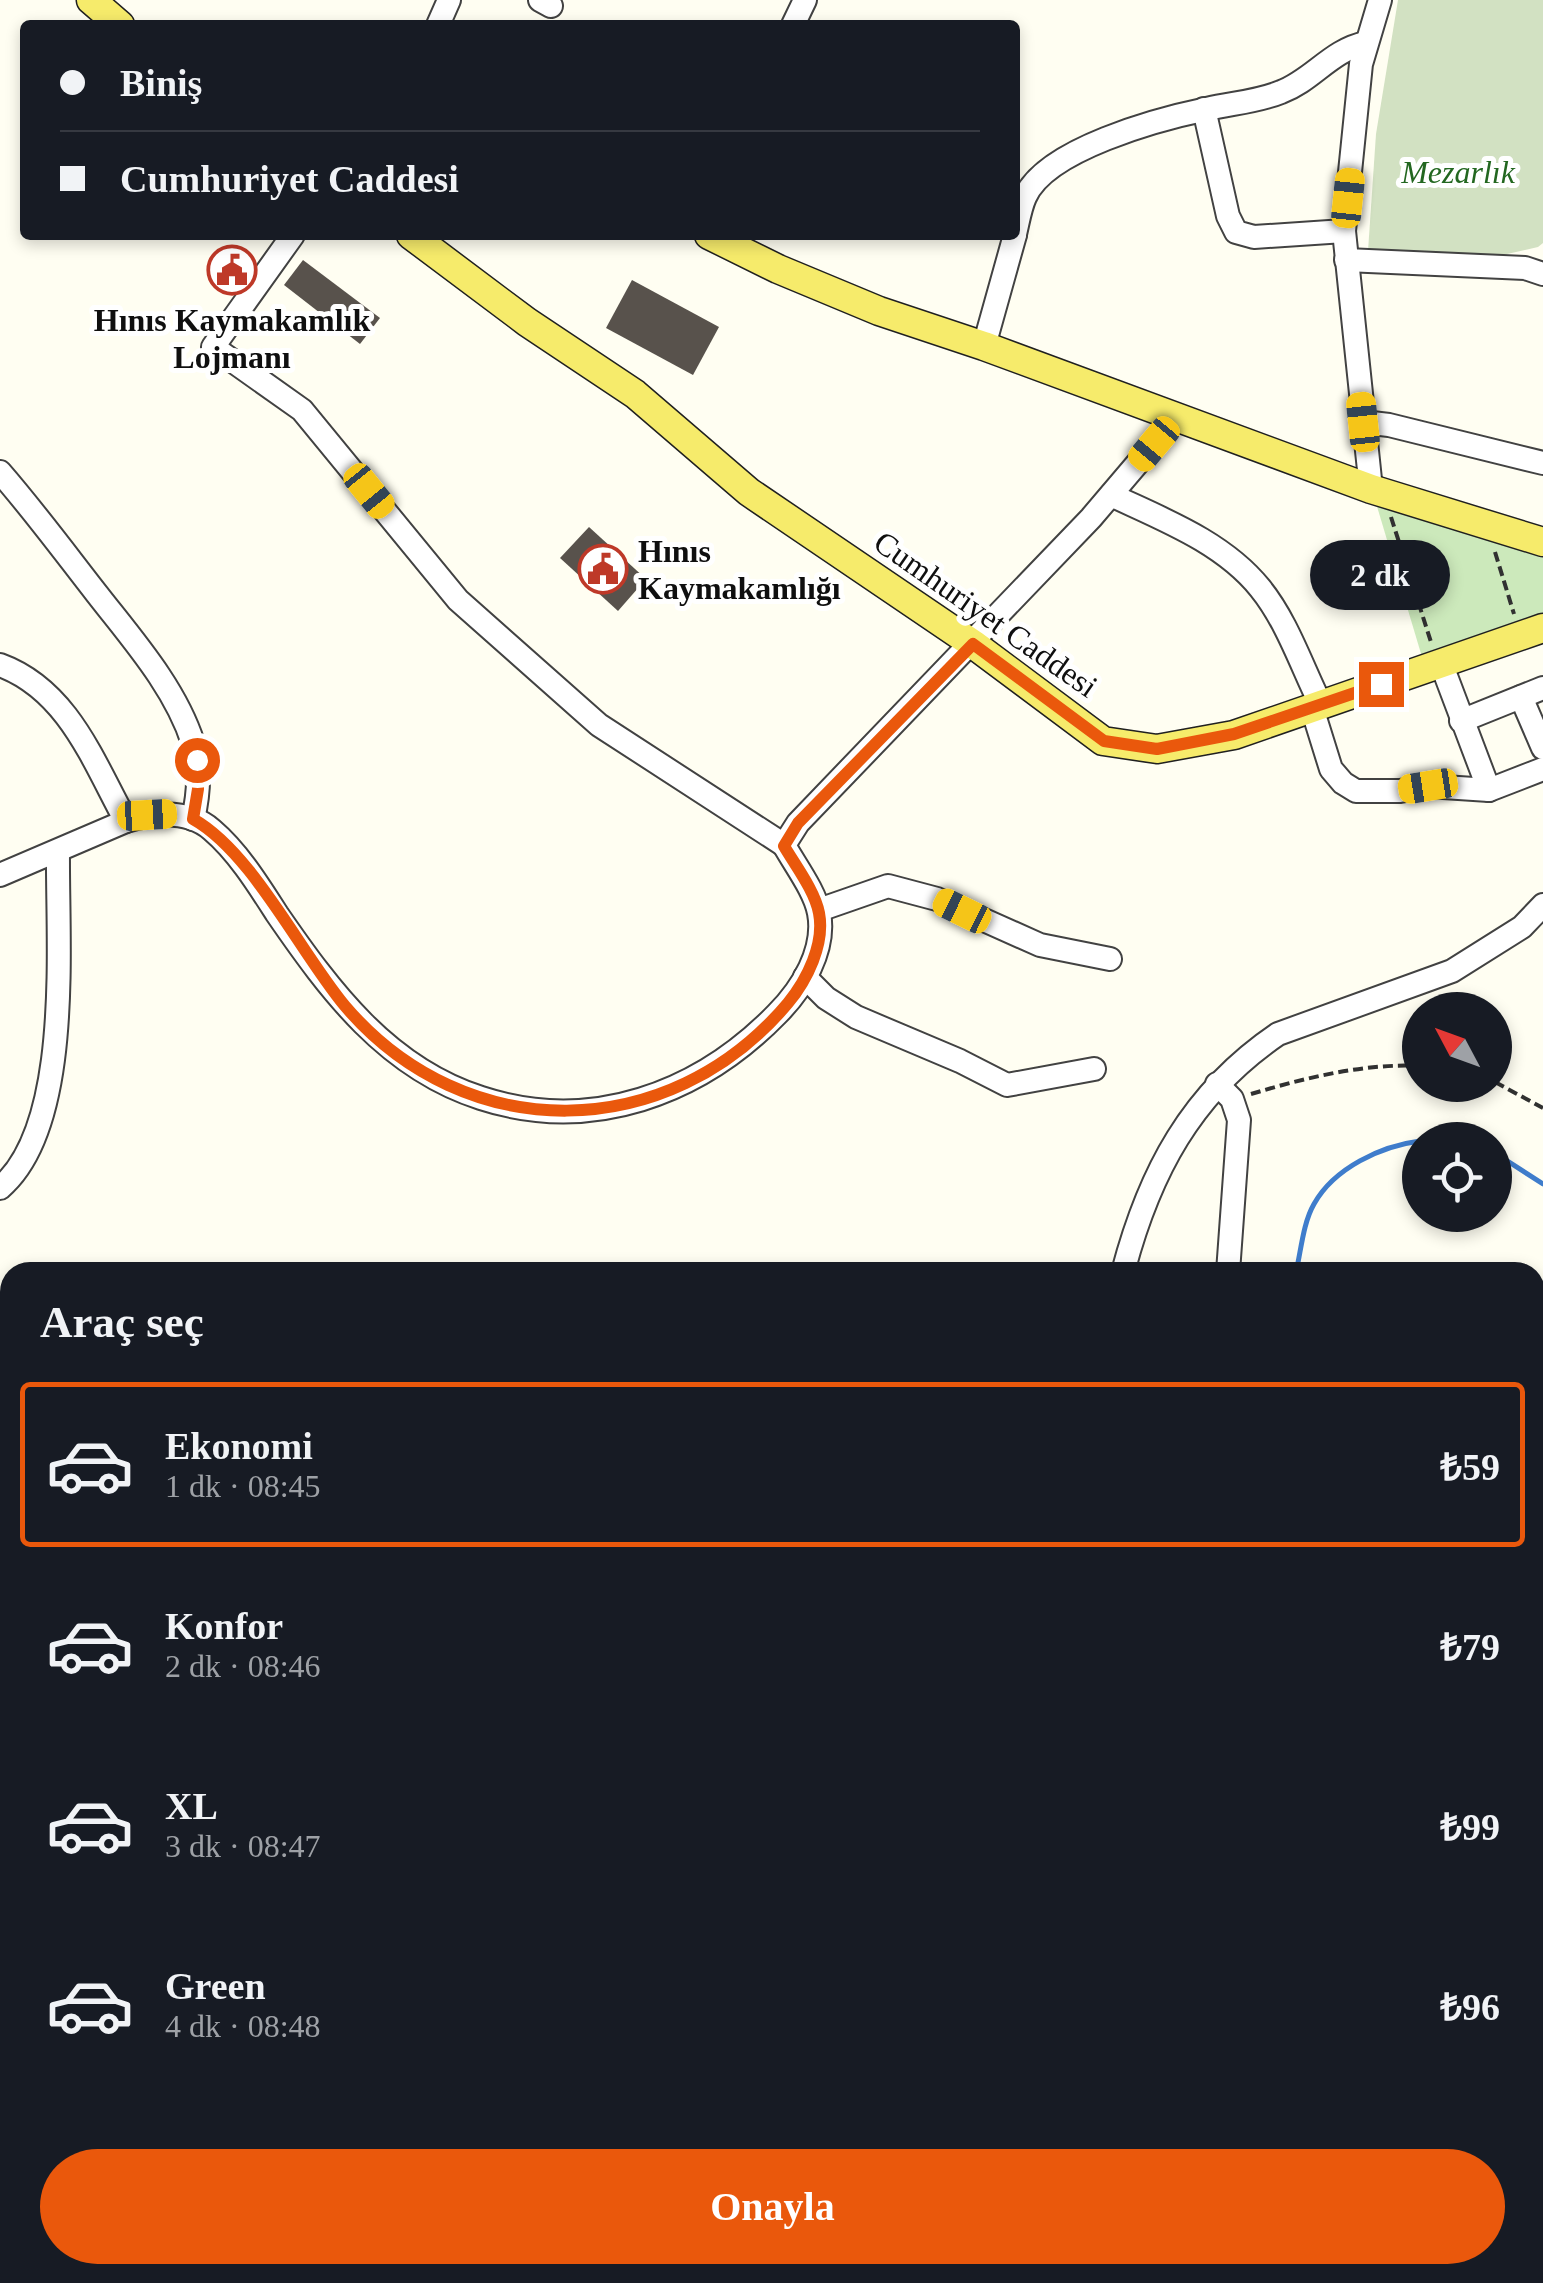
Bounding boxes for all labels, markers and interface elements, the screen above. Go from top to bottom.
text: Biniş [120,62,202,104]
park label: Mezarlık [1400,154,1516,190]
text: Cumhuriyet Caddesi [120,158,459,200]
car [1330,167,1366,229]
public building icon: Hınıs Kaymakamlık Lojmanı [206,244,258,296]
place label: Hınıs Kaymakamlık Lojmanı [94,302,370,375]
car [1345,391,1381,453]
car [1123,411,1185,477]
car [338,458,400,524]
street label: Cumhuriyet Caddesi [868,524,1105,705]
place label: Hınıs Kaymakamlığı [638,533,841,606]
callout: 2 dk [1311,539,1451,609]
public building icon: Hınıs Kaymakamlığı [577,543,629,595]
text: 2 dk [1350,557,1410,593]
route end [1359,662,1404,707]
route start [175,738,220,783]
car [1396,766,1460,806]
car [116,798,178,832]
car [928,884,996,938]
north arrow [1402,992,1512,1102]
map controls [1402,992,1512,1232]
button: locate [1402,1122,1512,1232]
text: Araç seç [40,1297,204,1347]
icon: car [45,1420,135,1510]
text: Ekonomi [165,1425,313,1467]
text: ₺59 [1440,1446,1500,1488]
text: 1 dk · 08:45 [165,1468,321,1504]
icon: car [45,1600,135,1690]
text: Konfor [165,1605,283,1647]
text: ₺79 [1440,1626,1500,1668]
text: 2 dk · 08:46 [165,1648,321,1684]
icon: car [45,1780,135,1870]
text: XL [165,1785,218,1827]
text: ₺99 [1440,1806,1500,1848]
text: 3 dk · 08:47 [165,1828,321,1864]
icon: car [45,1960,135,2050]
text: Green [165,1965,266,2007]
text: ₺96 [1440,1986,1500,2028]
text: 4 dk · 08:48 [165,2008,321,2044]
button: Onayla [40,2149,1505,2264]

